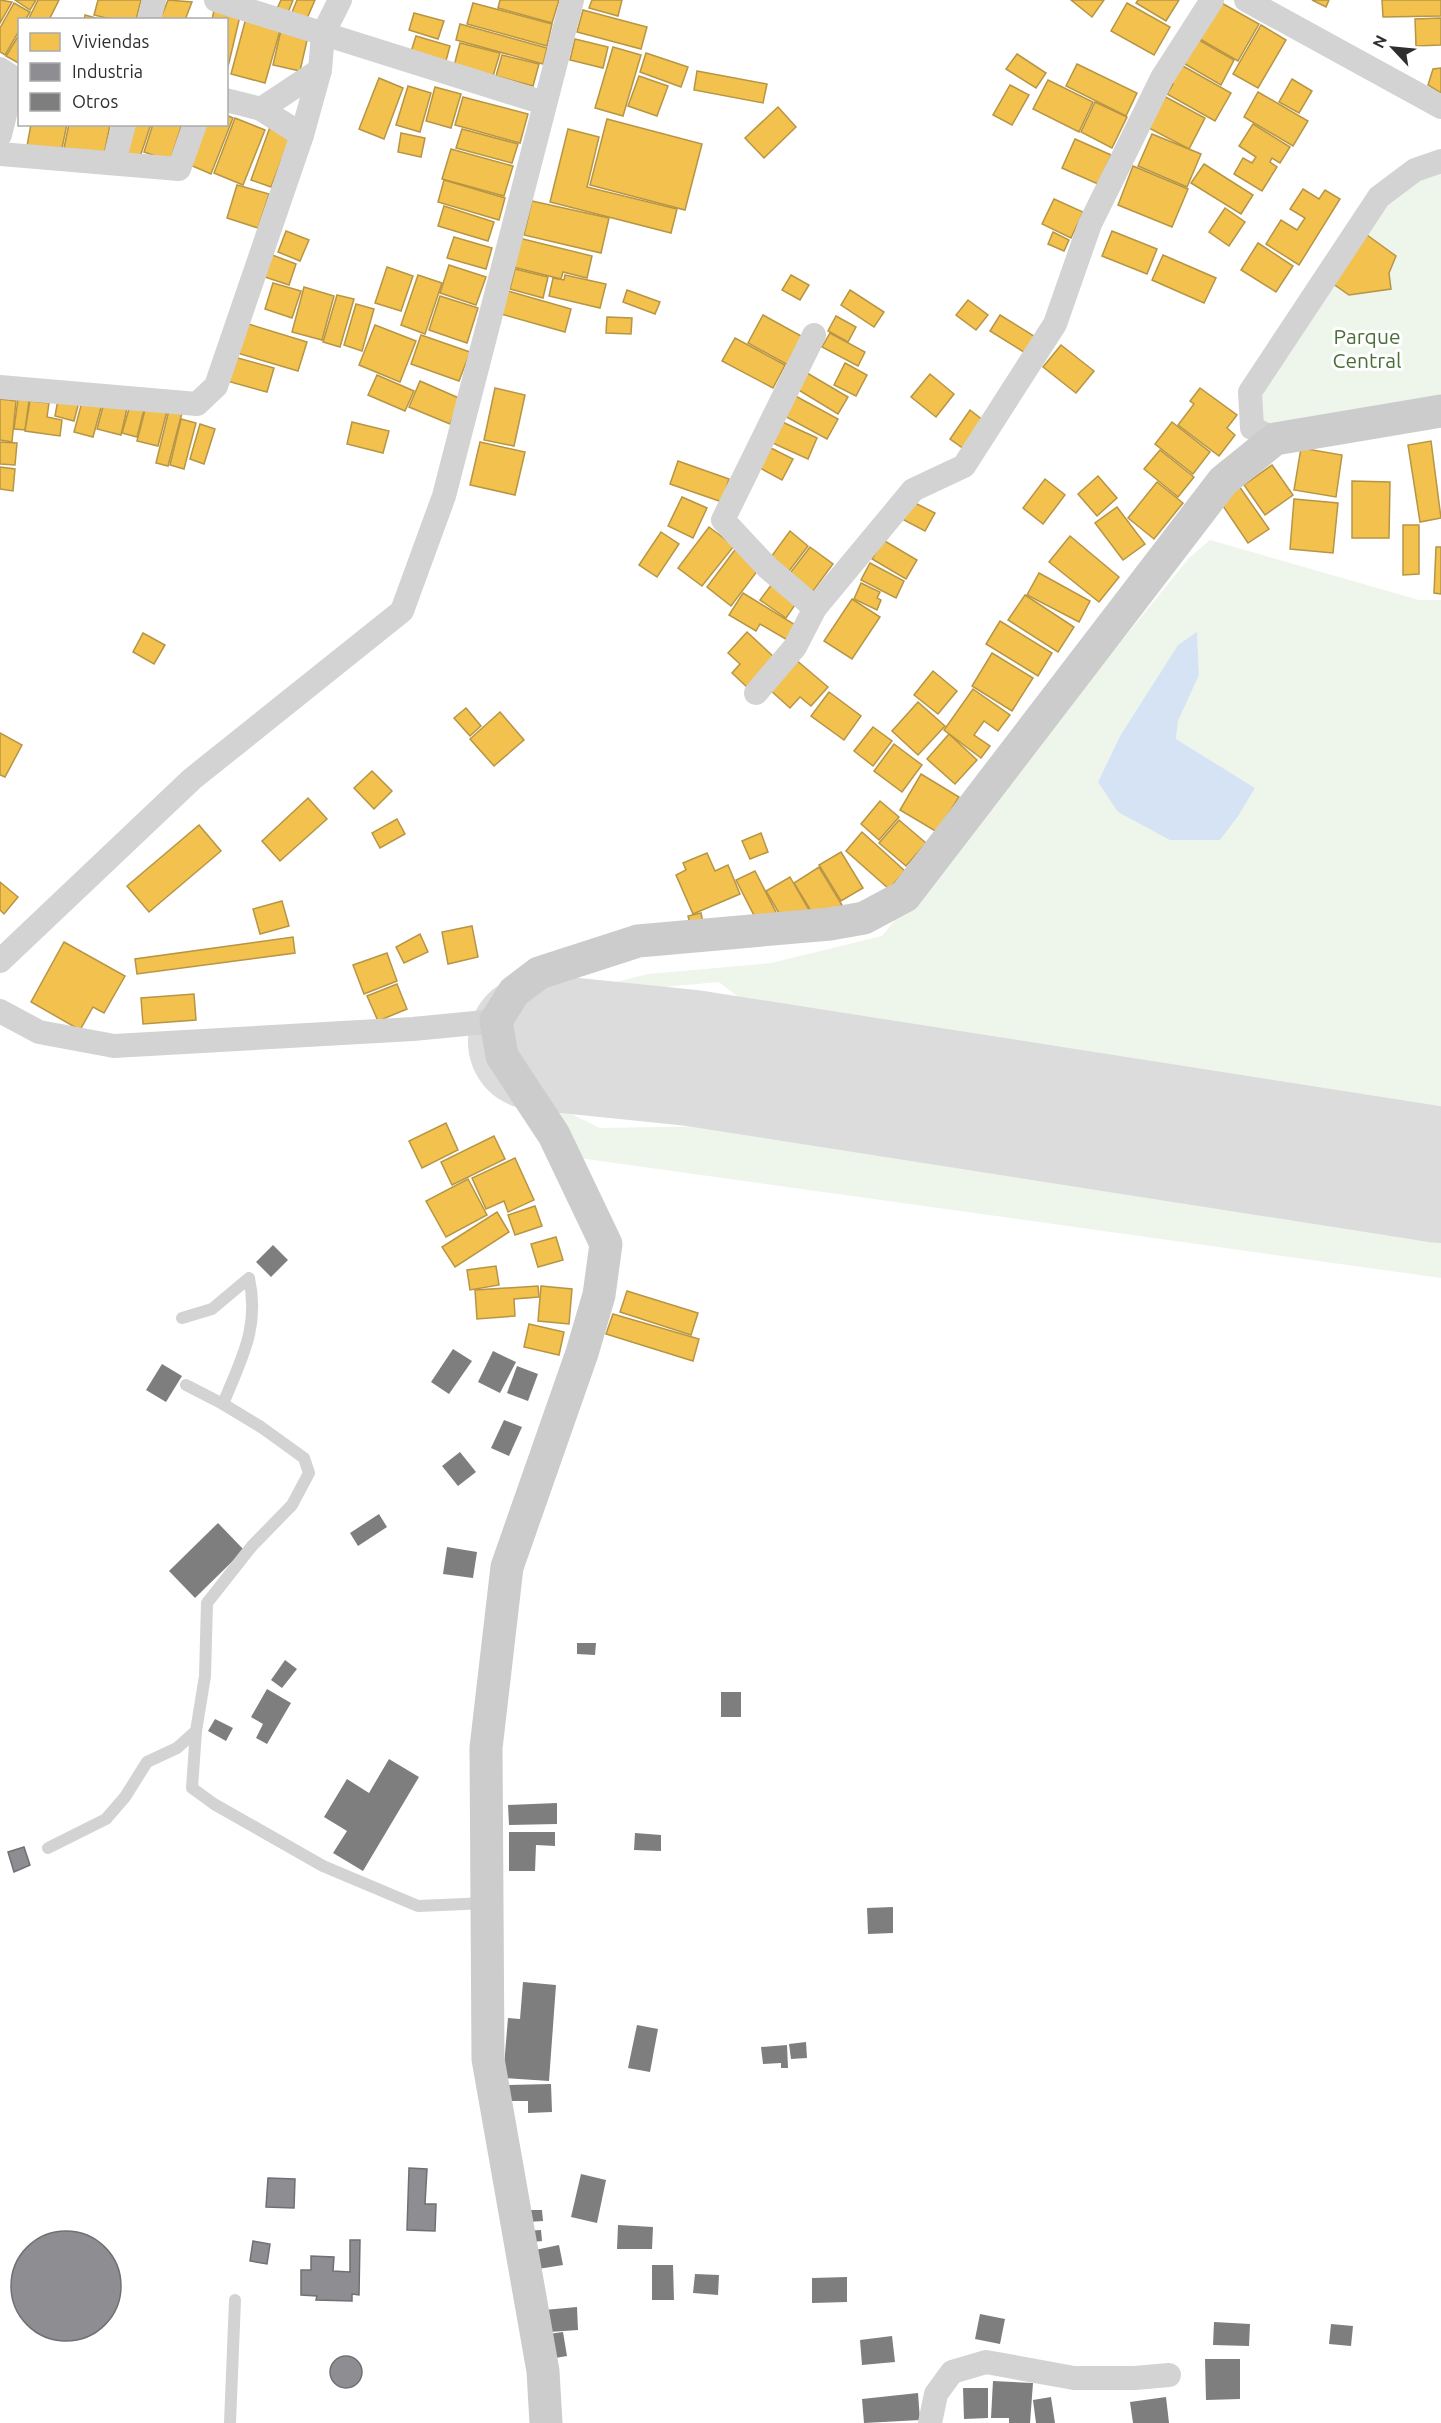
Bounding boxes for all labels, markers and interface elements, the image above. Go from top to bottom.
legend [18,18,228,126]
north arrow [1363,18,1423,78]
text: Viviendas [72,31,149,51]
text: N [1369,32,1390,51]
text: Industria [72,61,143,81]
text: Otros [72,91,118,111]
park label: Parque Central [1333,324,1401,372]

